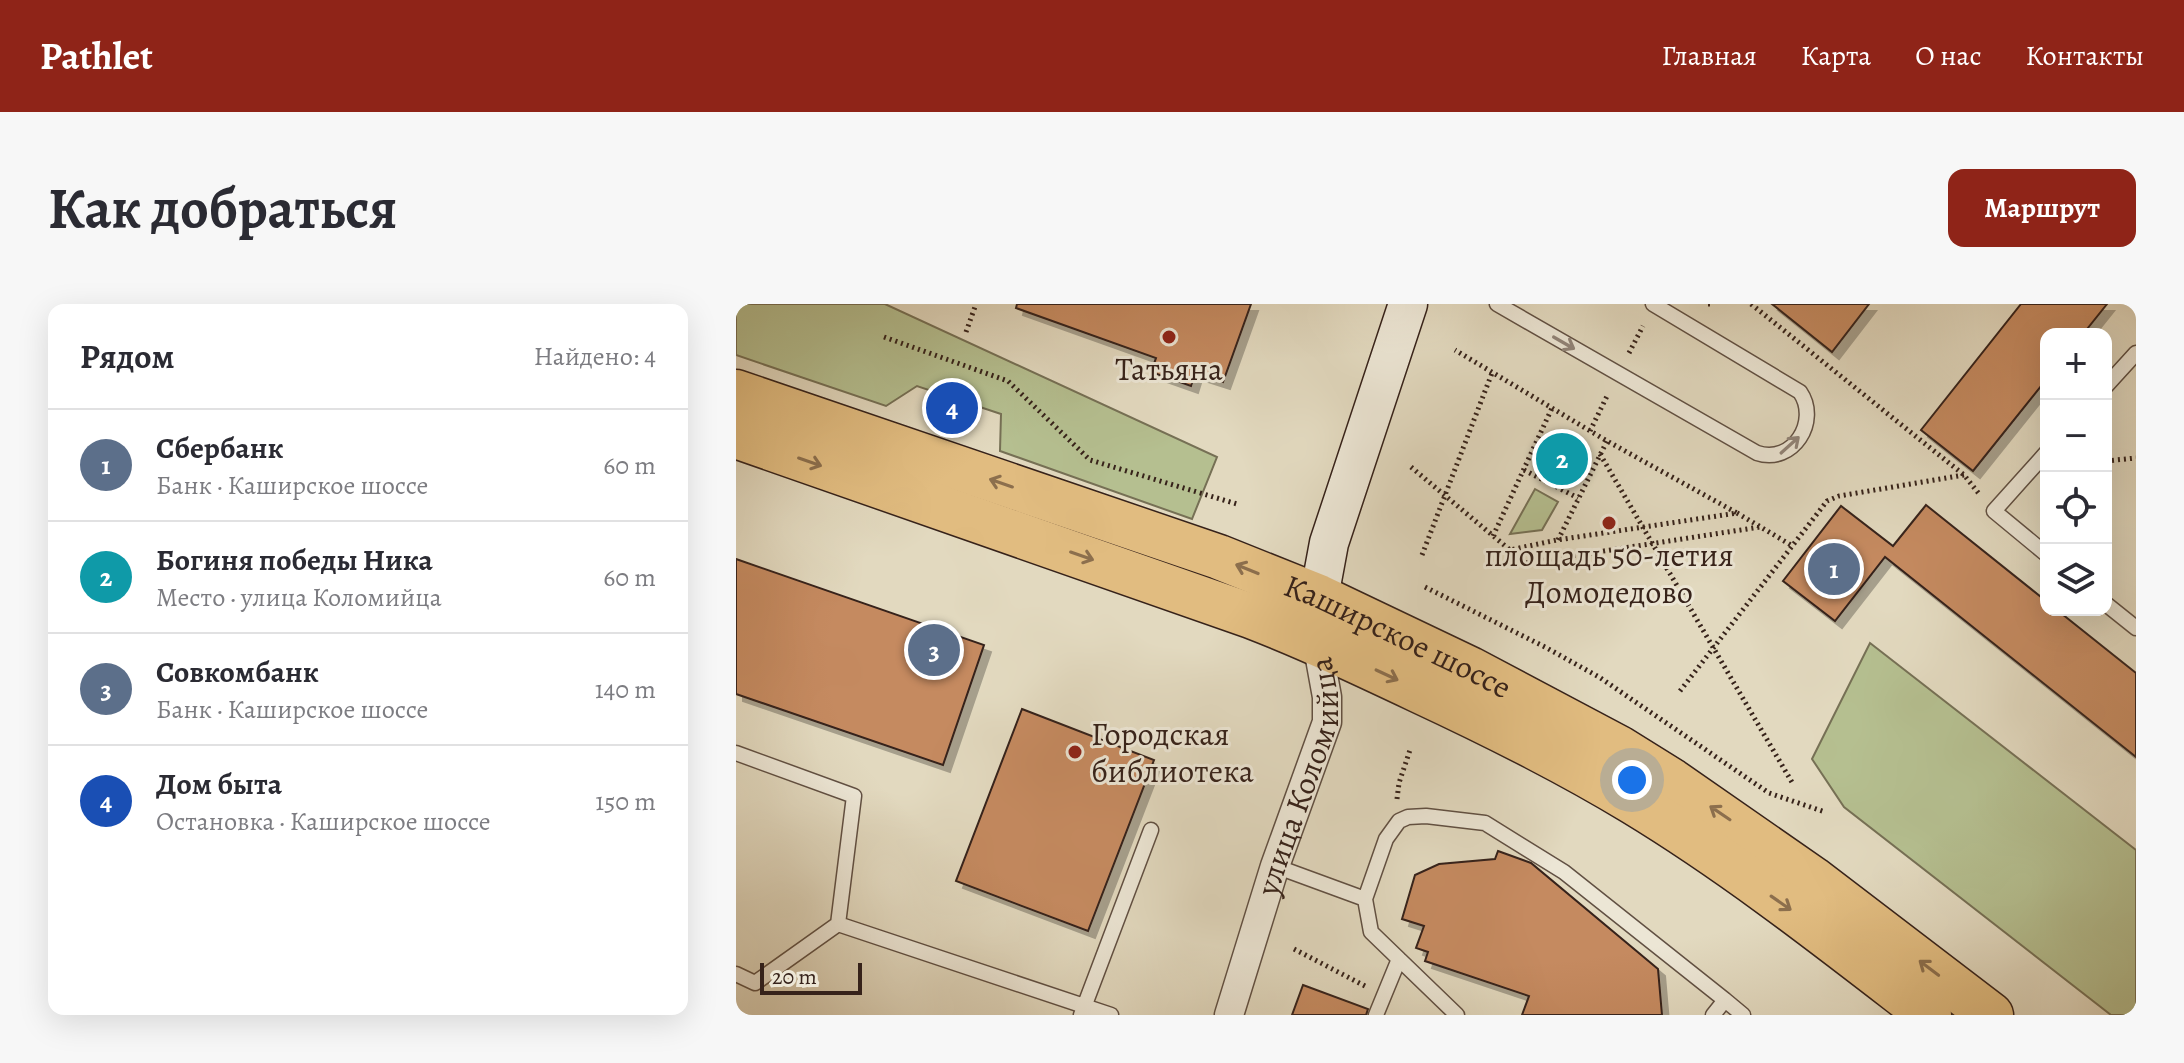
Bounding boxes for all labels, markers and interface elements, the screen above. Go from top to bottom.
text: Pathlet [40,30,153,82]
text: Главная [1661,37,1757,75]
text: Карта [1801,37,1871,75]
text: О нас [1915,37,1982,75]
text: Контакты [2026,37,2144,75]
button: Маршрут [1948,169,2136,247]
text: Как добраться [48,170,397,246]
marker: Татьяна [1160,328,1178,346]
map controls [2040,328,2112,616]
button: + [2040,328,2112,400]
text: Рядом [80,333,174,380]
one-way arrow [1552,336,1576,351]
text: Найдено: 4 [534,339,656,374]
place label: Татьяна [1115,347,1223,391]
pin: 4 [926,378,978,438]
button: − [2040,400,2112,472]
text: Сбербанк [156,428,284,468]
pin: 2 [1536,429,1588,489]
one-way arrow [1780,436,1800,454]
text: 1 [101,448,111,483]
text: 60 m [603,448,656,483]
one-way arrow [797,455,822,470]
text: Банк · Каширское шоссе [156,468,428,503]
button: locate [2040,472,2112,544]
one-way arrow [989,475,1014,490]
marker: площадь 50-летия Домодедово [1600,514,1618,532]
place label: площадь 50-летия Домодедово [1484,533,1734,614]
pin: 1 [1808,539,1860,599]
text: Богиня победы Ника [156,540,433,580]
button: layers [2040,544,2112,616]
one-way arrow [1069,550,1094,565]
text: 2 [100,560,112,595]
text: 60 m [603,560,656,595]
one-way arrow [1235,560,1260,575]
street label: Каширское шоссе [1278,563,1519,709]
text: Место · улица Коломийца [156,580,442,615]
pin: 3 [908,620,960,680]
text: Совкомбанк [156,652,319,692]
street label: улица Коломийца [1245,654,1349,902]
one-way arrow [1375,668,1399,683]
text: 3 [100,672,112,707]
text: 140 m [595,672,656,707]
text: Банк · Каширское шоссе [156,692,428,727]
place label: Городская библиотека [1091,712,1254,793]
marker: Городская библиотека [1066,743,1084,761]
your location [1612,760,1652,800]
text: Дом быта [156,764,282,804]
text: 4 [100,784,112,819]
text: 150 m [595,784,656,819]
text: Остановка · Каширское шоссе [156,804,491,839]
one-way arrow [1710,805,1732,821]
one-way arrow [1770,895,1792,911]
scale bar [760,959,862,995]
one-way arrow [1919,959,1940,976]
text: 20 m [772,962,817,992]

